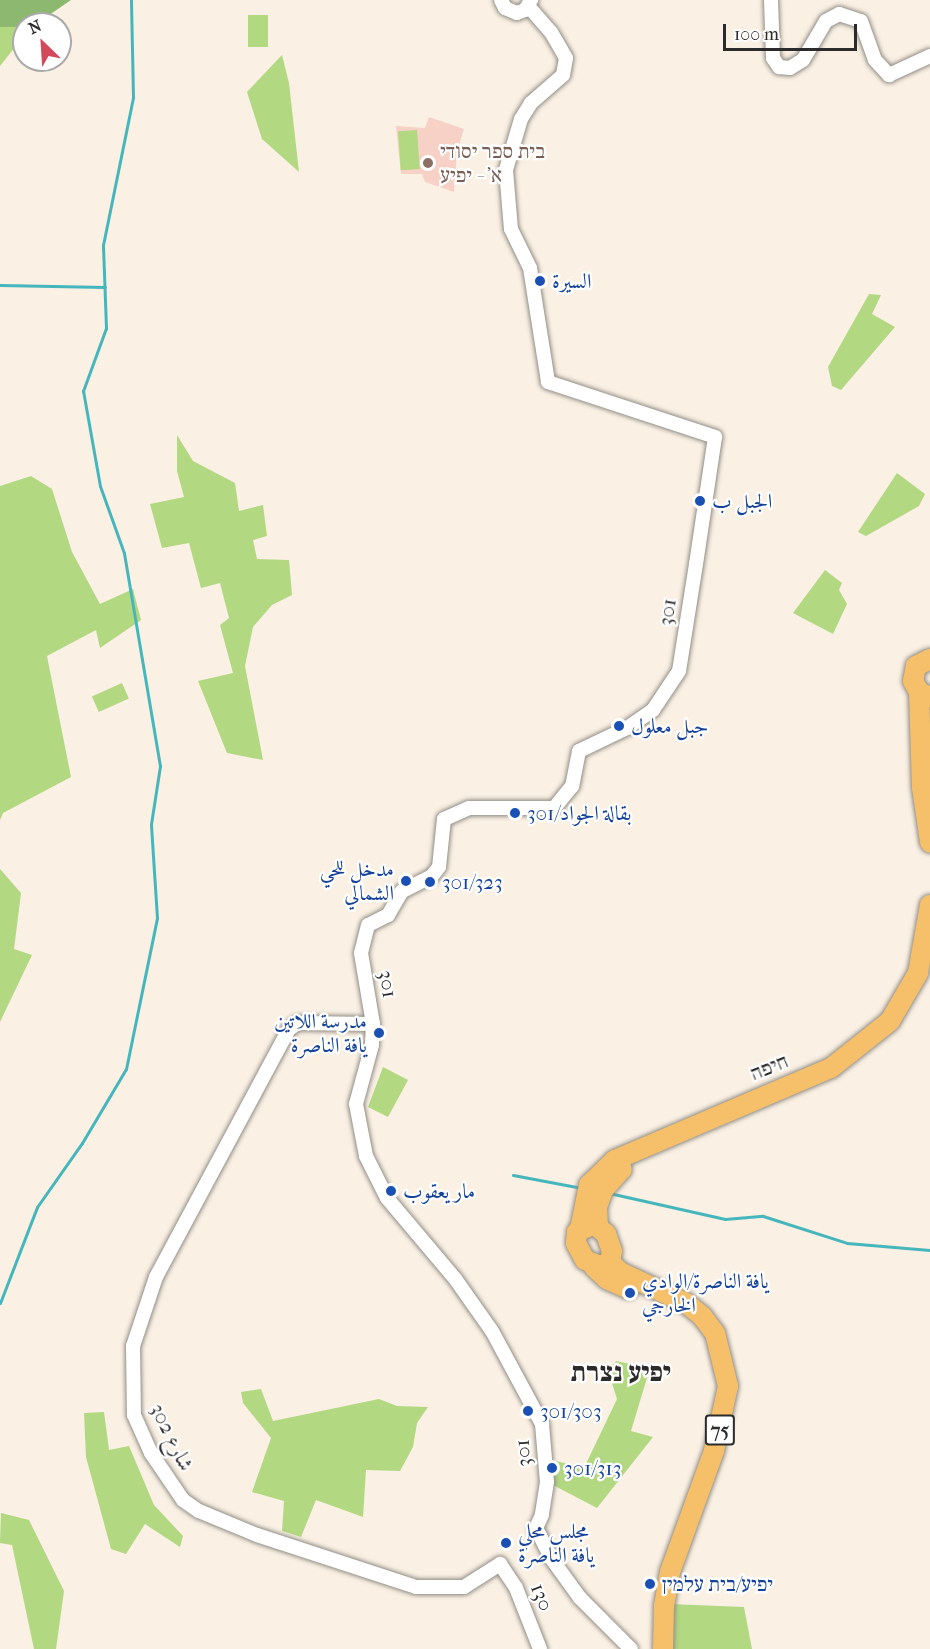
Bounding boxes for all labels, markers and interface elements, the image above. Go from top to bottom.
north arrow [12,12,72,72]
scale bar [726,12,860,50]
text: N [26,16,45,38]
text: 100 m [734,24,779,45]
place label: בית ספר יסודי א' - יפיע [440,138,545,188]
marker: בית ספר יסודי א' - יפיע [421,156,435,170]
place label: السيرة [552,268,591,294]
marker: السيرة [533,274,547,288]
place label: الجبل ب [712,488,772,514]
marker: الجبل ب [693,494,707,508]
street label: 301 [652,596,682,628]
place label: جبل معلول [631,713,708,739]
marker: جبل معلول [612,719,626,733]
place label: بقالة الجواد/301 [527,800,631,826]
marker: بقالة الجواد/301 [508,806,522,820]
place label: مدخل للحي الشمالي [320,856,394,906]
place label: 301/323 [442,869,503,895]
marker: مدخل للحي الشمالي [399,874,413,888]
marker: 301/323 [423,875,437,889]
street label: 301 [373,968,403,1000]
place label: مدرسة اللاتين يافة الناصرة [274,1008,367,1058]
marker: مدرسة اللاتين يافة الناصرة [372,1026,386,1040]
street label: חיפה [746,1048,792,1086]
place label: مار يعقوب [403,1178,475,1204]
marker: مار يعقوب [384,1184,398,1198]
place label: يافة الناصرة/الوادي الخارجي [642,1268,769,1318]
marker: يافة الناصرة/الوادي الخارجي [623,1286,637,1300]
district label: יפיע נצרת [571,1357,671,1389]
place label: 301/303 [540,1398,602,1424]
street label: شارع 302 [145,1399,199,1475]
marker: 301/303 [521,1404,535,1418]
road number: 75 [704,1413,736,1447]
street label: 301 [509,1438,537,1468]
place label: 301/313 [564,1455,621,1481]
marker: 301/313 [545,1461,559,1475]
place label: مجلس محلي يافة الناصرة [518,1518,594,1568]
marker: مجلس محلي يافة الناصرة [499,1536,513,1550]
place label: יפיע/בית עלמין [662,1571,773,1597]
marker: יפיע/בית עלמין [643,1577,657,1591]
street label: 130 [525,1579,559,1615]

